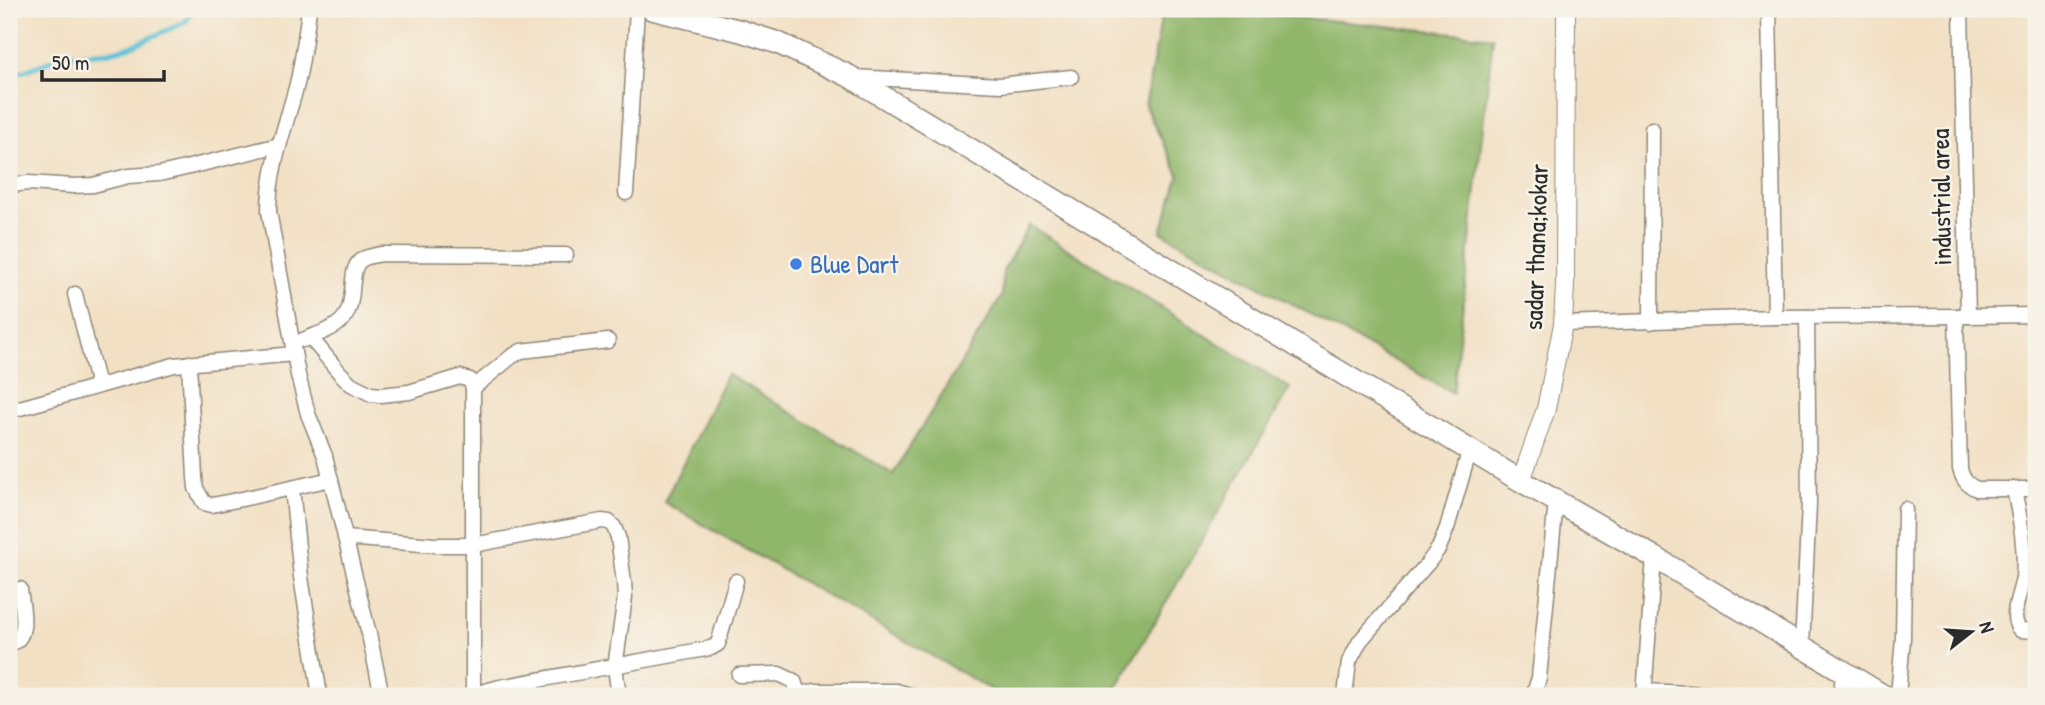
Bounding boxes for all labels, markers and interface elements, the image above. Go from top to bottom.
scale bar [42,38,164,82]
text: 50 m [52,48,89,77]
street label: industrial area [1922,128,1959,266]
street label: sadar thana;kokar [1515,163,1556,331]
place label: Blue Dart [810,246,899,281]
marker: Blue Dart [788,256,804,272]
north arrow [1937,596,2007,666]
text: N [1973,618,2001,636]

